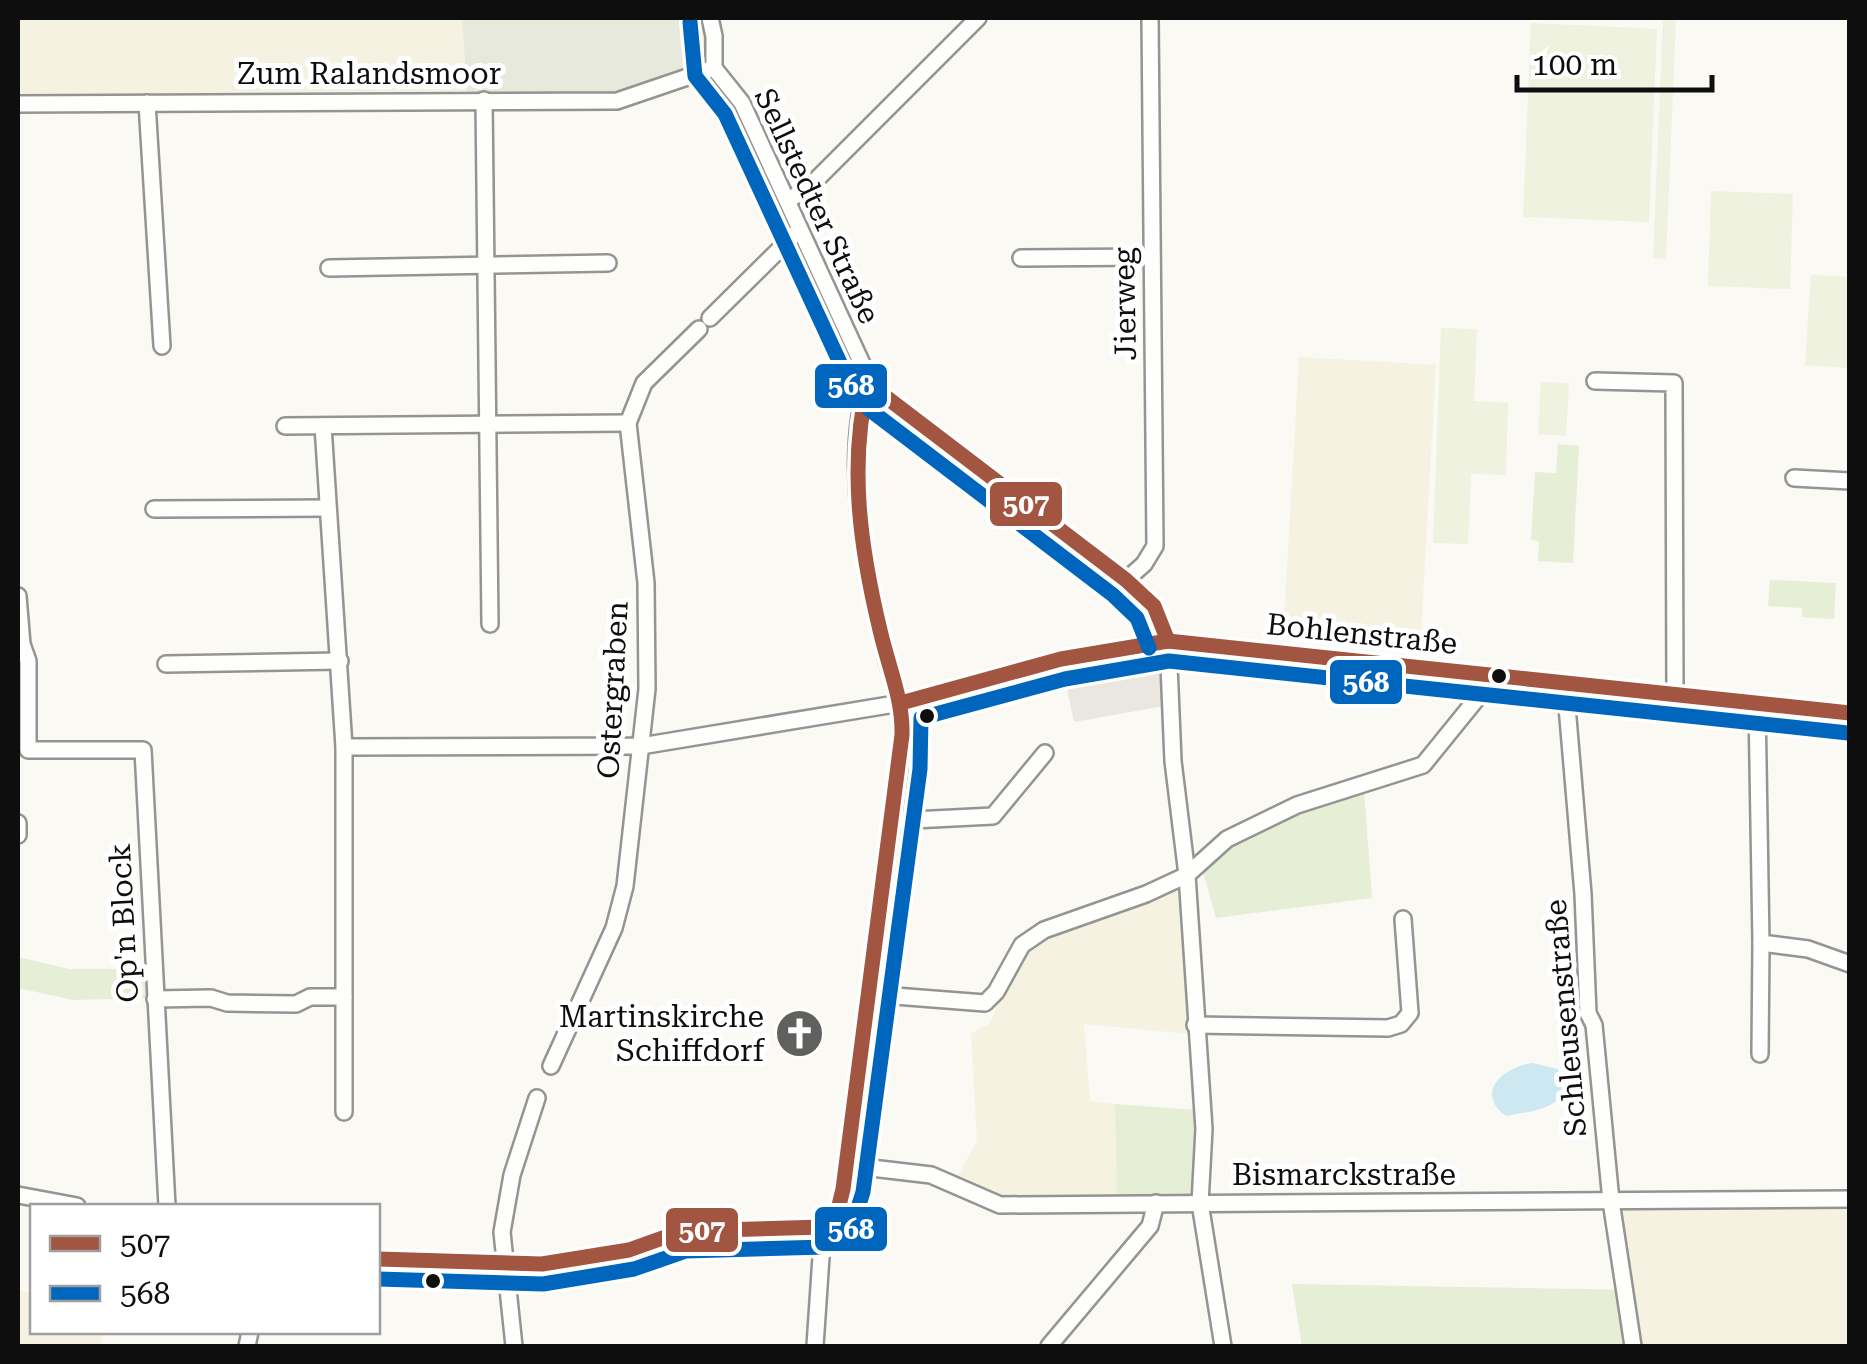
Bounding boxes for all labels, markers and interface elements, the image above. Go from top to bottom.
scale bar [1517,30,1712,92]
text: 100 m [1532,47,1617,82]
street label: Zum Ralandsmoor [237,56,501,91]
street label: Sellstedter Straße [748,83,887,329]
street label: Jierweg [1106,247,1143,361]
line badge: 568 [813,362,889,410]
text: 568 [827,369,875,402]
line badge: 507 [988,480,1064,528]
text: 507 [1002,488,1050,521]
street label: Ostergraben [590,600,635,780]
street label: Bohlenstraße [1265,606,1459,661]
line badge: 568 [1328,658,1404,706]
text: 568 [1342,666,1390,699]
unlabelled marker [1489,666,1509,686]
unlabelled marker [917,706,937,726]
street label: Op'n Block [102,843,145,1003]
street label: Schleusenstraße [1538,898,1593,1138]
place label: Martinskirche Schiffdorf [559,999,765,1068]
church icon: Martinskirche Schiffdorf [773,1008,825,1060]
street label: Bismarckstraße [1232,1157,1456,1192]
legend [30,1204,380,1334]
line badge: 568 [813,1205,889,1253]
line badge: 507 [664,1206,740,1254]
text: 568 [827,1213,875,1246]
text: 507 [678,1214,726,1247]
text: 507 [120,1226,170,1261]
unlabelled marker [423,1271,443,1291]
text: 568 [120,1276,170,1311]

